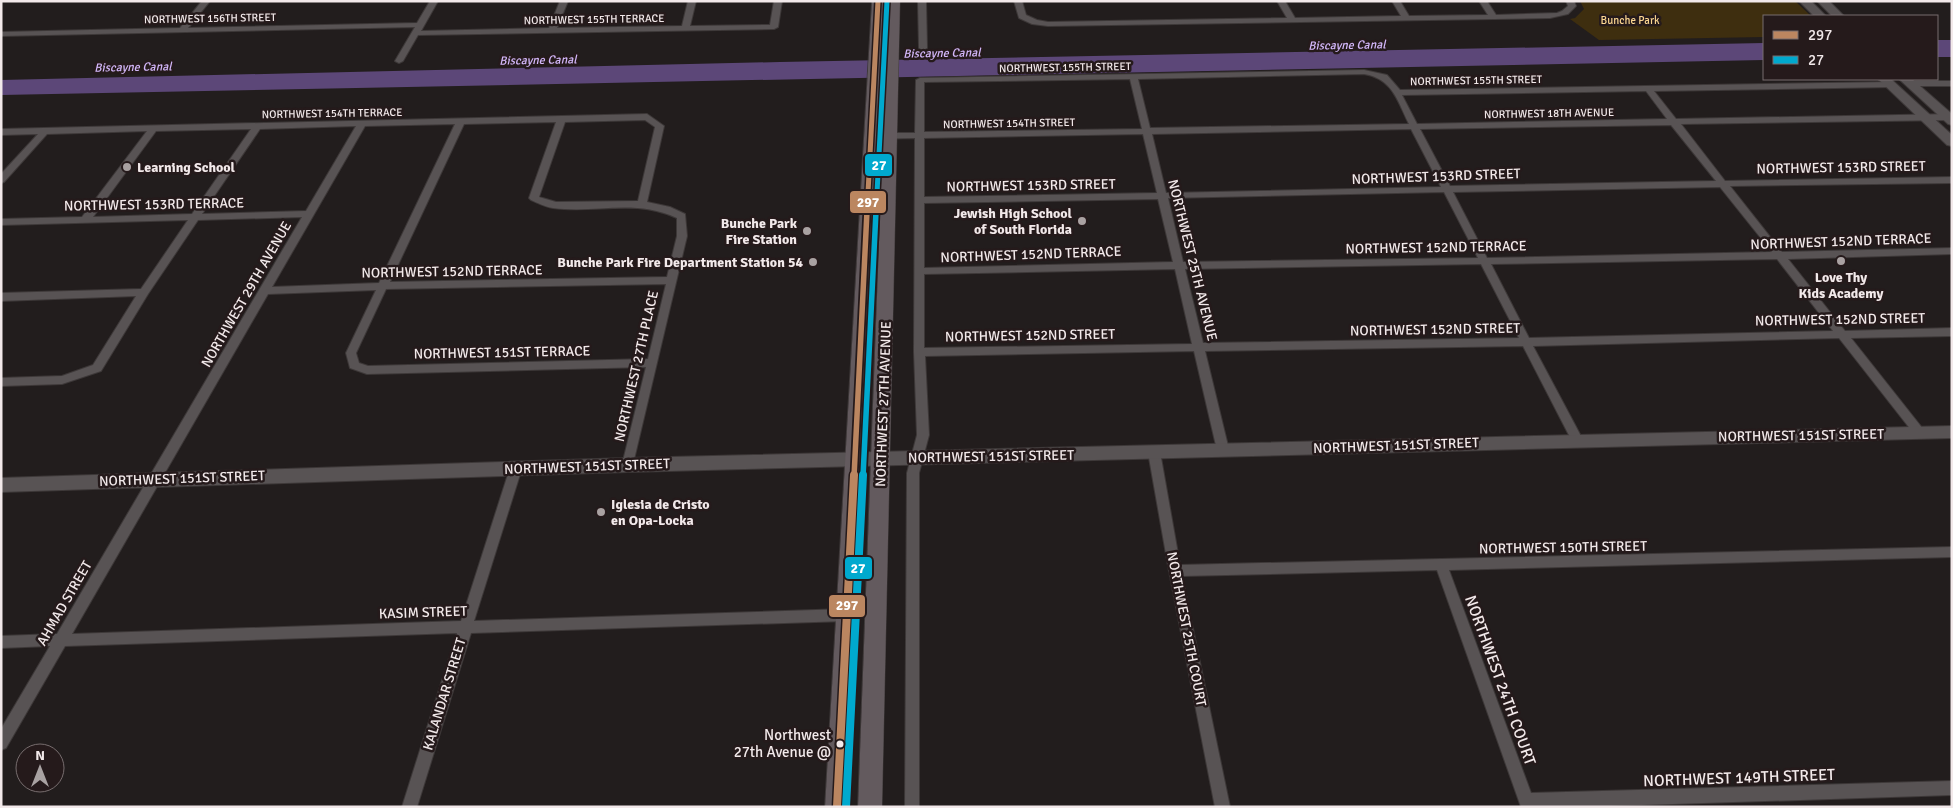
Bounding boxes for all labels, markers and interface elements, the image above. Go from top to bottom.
street label: NORTHWEST 156TH STREET [144,11,277,26]
street label: NORTHWEST 155TH TERRACE [524,12,664,27]
park label: Bunche Park [1601,14,1660,27]
legend [1763,15,1938,80]
text: 297 [1808,26,1832,44]
water label: Biscayne Canal [1308,37,1387,54]
water label: Biscayne Canal [903,45,982,62]
text: 27 [1808,51,1824,69]
water label: Biscayne Canal [499,52,578,69]
water label: Biscayne Canal [94,59,173,76]
street label: NORTHWEST 155TH STREET [999,60,1132,75]
street label: NORTHWEST 155TH STREET [1410,73,1543,88]
street label: NORTHWEST 154TH TERRACE [262,106,402,121]
street label: NORTHWEST 18TH AVENUE [1484,106,1614,121]
street label: NORTHWEST 154TH STREET [943,116,1076,131]
line badge: 27 [864,153,893,177]
text: 27 [871,157,887,174]
street label: NORTHWEST 153RD STREET [1756,158,1926,177]
place label: Learning School [137,159,236,176]
marker: Learning School [121,161,133,173]
street label: NORTHWEST 153RD STREET [1351,165,1521,188]
street label: NORTHWEST 153RD STREET [946,176,1116,195]
street label: NORTHWEST 25TH AVENUE [1164,178,1221,343]
line badge: 297 [849,190,887,214]
street label: NORTHWEST 153RD TERRACE [64,194,244,215]
text: 297 [857,194,880,211]
place label: Jewish High School of South Florida [954,205,1073,238]
place label: Bunche Park Fire Station [721,215,798,248]
marker: Jewish High School of South Florida [1076,215,1088,227]
street label: NORTHWEST 29TH AVENUE [198,218,295,370]
marker: Bunche Park Fire Station [801,225,813,237]
street label: NORTHWEST 152ND TERRACE [1750,230,1932,253]
street label: NORTHWEST 152ND TERRACE [1345,237,1527,258]
street label: NORTHWEST 152ND TERRACE [940,243,1122,266]
place label: Bunche Park Fire Department Station 54 [557,254,803,271]
marker: Love Thy Kids Academy [1835,255,1847,267]
marker: Bunche Park Fire Department Station 54 [807,256,819,268]
street label: NORTHWEST 152ND TERRACE [361,261,543,282]
place label: Love Thy Kids Academy [1799,269,1883,302]
street label: NORTHWEST 27TH PLACE [611,289,662,443]
street label: NORTHWEST 152ND STREET [1755,310,1925,329]
street label: NORTHWEST 152ND STREET [1350,320,1520,339]
street label: NORTHWEST 27TH AVENUE [872,321,895,487]
street label: NORTHWEST 152ND STREET [945,326,1115,345]
street label: NORTHWEST 151ST TERRACE [413,342,591,363]
street label: NORTHWEST 151ST STREET [1718,426,1884,445]
street label: NORTHWEST 151ST STREET [1313,434,1479,457]
street label: NORTHWEST 151ST STREET [908,447,1074,466]
street label: NORTHWEST 151ST STREET [504,455,670,478]
street label: NORTHWEST 151ST STREET [99,467,265,490]
place label: Iglesia de Cristo en Opa-Locka [611,496,710,529]
marker: Iglesia de Cristo en Opa-Locka [595,506,607,518]
street label: NORTHWEST 150TH STREET [1479,538,1647,557]
street label: NORTHWEST 25TH COURT [1163,550,1210,708]
line badge: 27 [844,556,873,580]
street label: AHMAD STREET [33,558,96,649]
text: 27 [850,560,866,577]
street label: NORTHWEST 24TH COURT [1460,593,1540,768]
line badge: 297 [828,594,866,618]
text: 297 [836,597,859,614]
street label: KASIM STREET [378,602,468,623]
street label: KALANDAR STREET [419,636,470,752]
place label: Northwest 27th Avenue @ [734,726,831,761]
marker: Northwest 27th Avenue @ [835,739,845,749]
north arrow [15,743,65,793]
text: N [35,747,45,764]
street label: NORTHWEST 149TH STREET [1643,765,1835,791]

